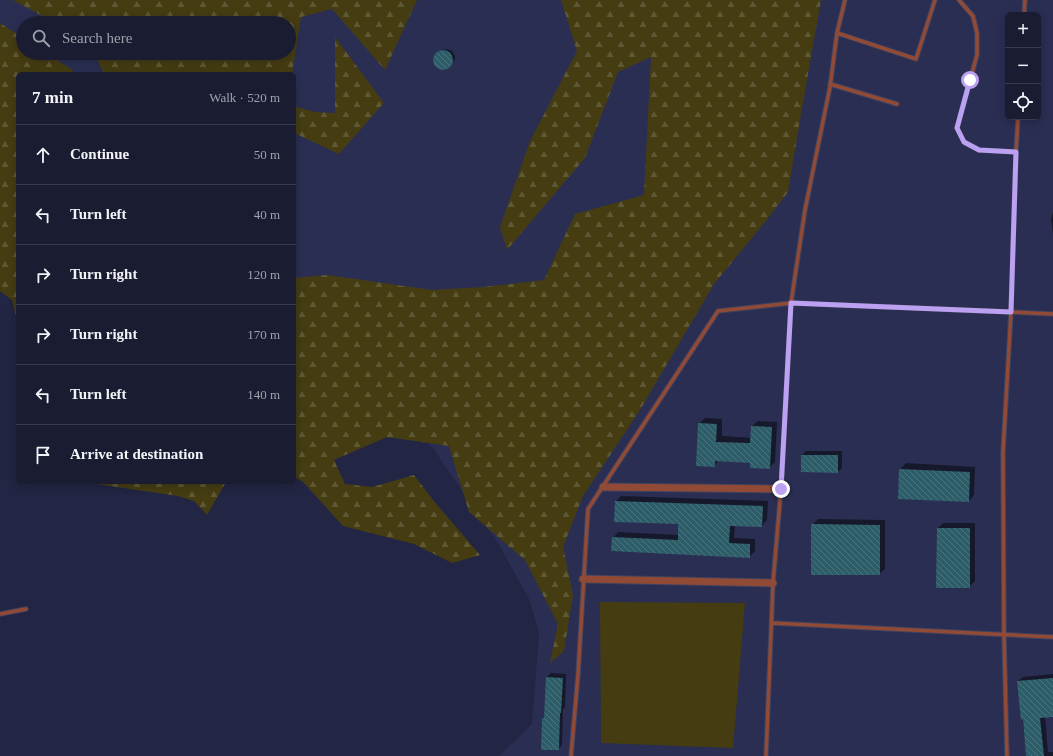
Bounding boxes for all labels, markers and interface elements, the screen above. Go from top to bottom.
map controls [1005,12,1041,120]
button: + [1005,12,1041,48]
search box [16,16,296,60]
icon: search [30,27,52,49]
text: Search here [62,30,132,46]
button: − [1005,48,1041,84]
route start [961,71,979,89]
button: locate [1005,84,1041,120]
text: 7 min [32,88,73,107]
text: Walk · 520 m [209,90,280,105]
icon: ahead [32,144,54,166]
text: Continue [70,146,129,162]
text: 50 m [254,147,280,162]
icon: left [32,204,54,226]
text: Turn left [70,206,127,222]
text: 40 m [254,207,280,222]
icon: right [32,264,54,286]
text: Turn right [70,266,137,282]
text: 120 m [247,267,280,282]
icon: right [32,324,54,346]
text: Turn right [70,326,137,342]
text: 170 m [247,327,280,342]
icon: left [32,384,54,406]
text: Turn left [70,386,127,402]
text: 140 m [247,387,280,402]
icon: arrive [32,444,54,466]
text: Arrive at destination [70,446,203,462]
route end [772,480,790,498]

